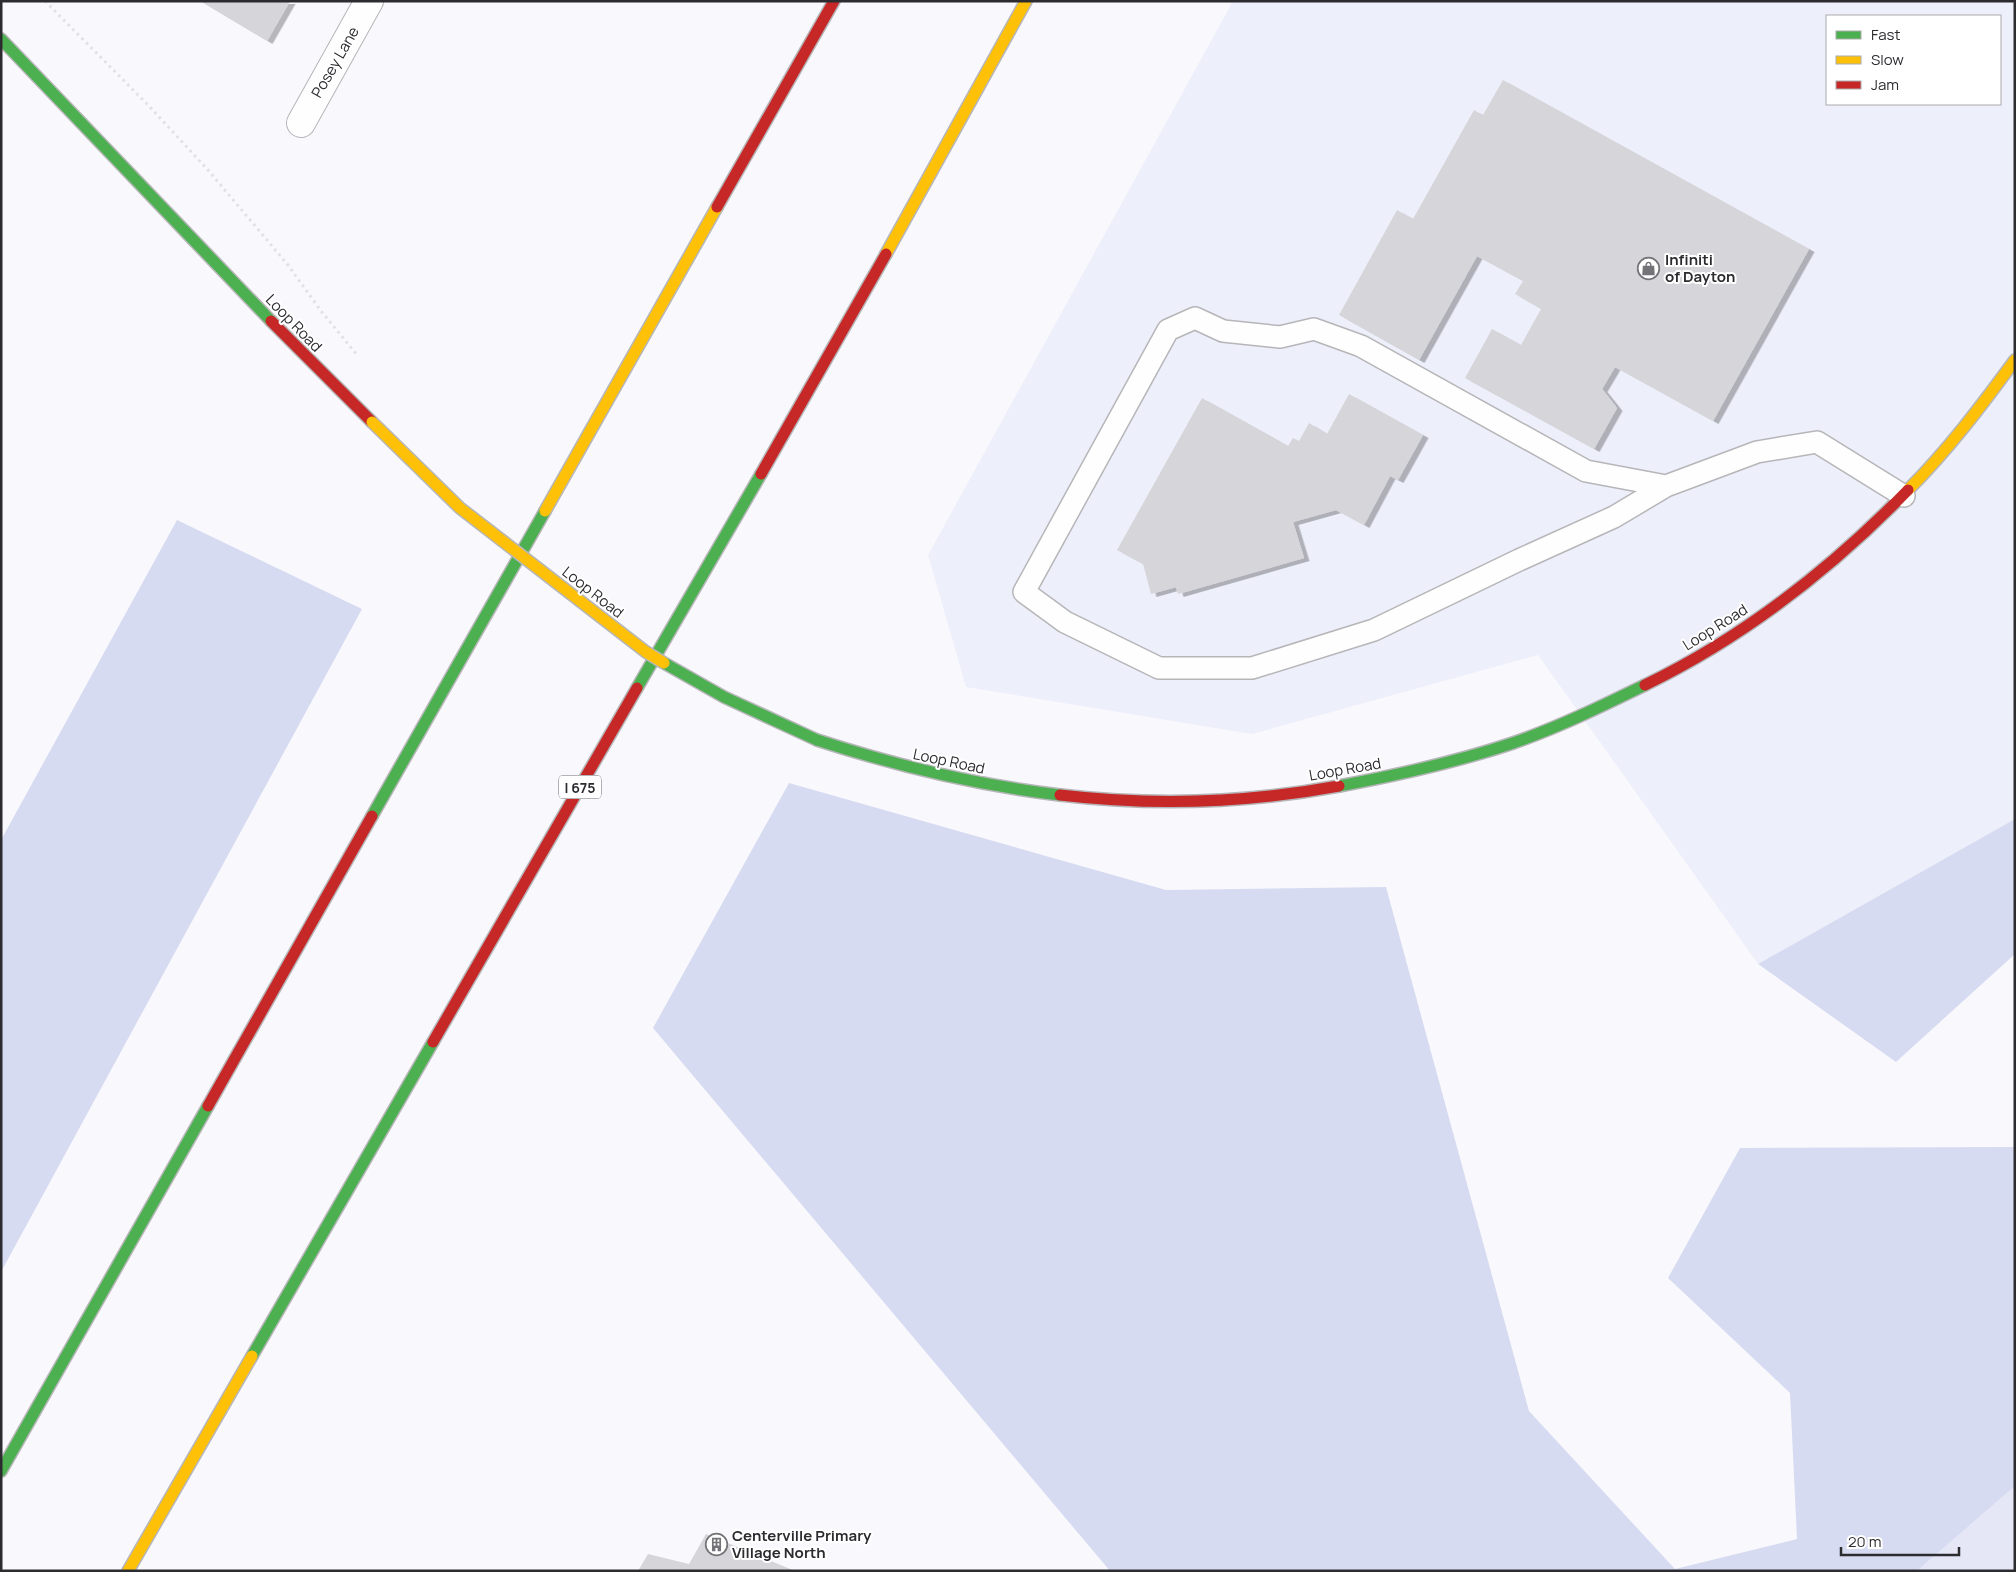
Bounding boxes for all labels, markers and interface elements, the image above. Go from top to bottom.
legend [1826,15,2001,105]
street label: Posey Lane [306,22,364,101]
text: Fast [1871,24,1900,45]
text: Slow [1871,49,1904,70]
text: Jam [1871,74,1899,95]
place label: Infiniti of Dayton [1665,249,1735,287]
shop icon: Infiniti of Dayton [1637,256,1661,280]
street label: Loop Road [261,290,327,356]
street label: Loop Road [558,561,628,623]
street label: Loop Road [1679,599,1751,655]
street label: Loop Road [911,743,987,779]
street label: Loop Road [1307,752,1383,786]
road number: I 675 [559,776,601,799]
scale bar [1841,1524,1958,1556]
place label: Centerville Primary Village North [732,1525,872,1563]
text: 20 m [1848,1531,1881,1552]
building icon: Centerville Primary Village North [704,1532,728,1556]

